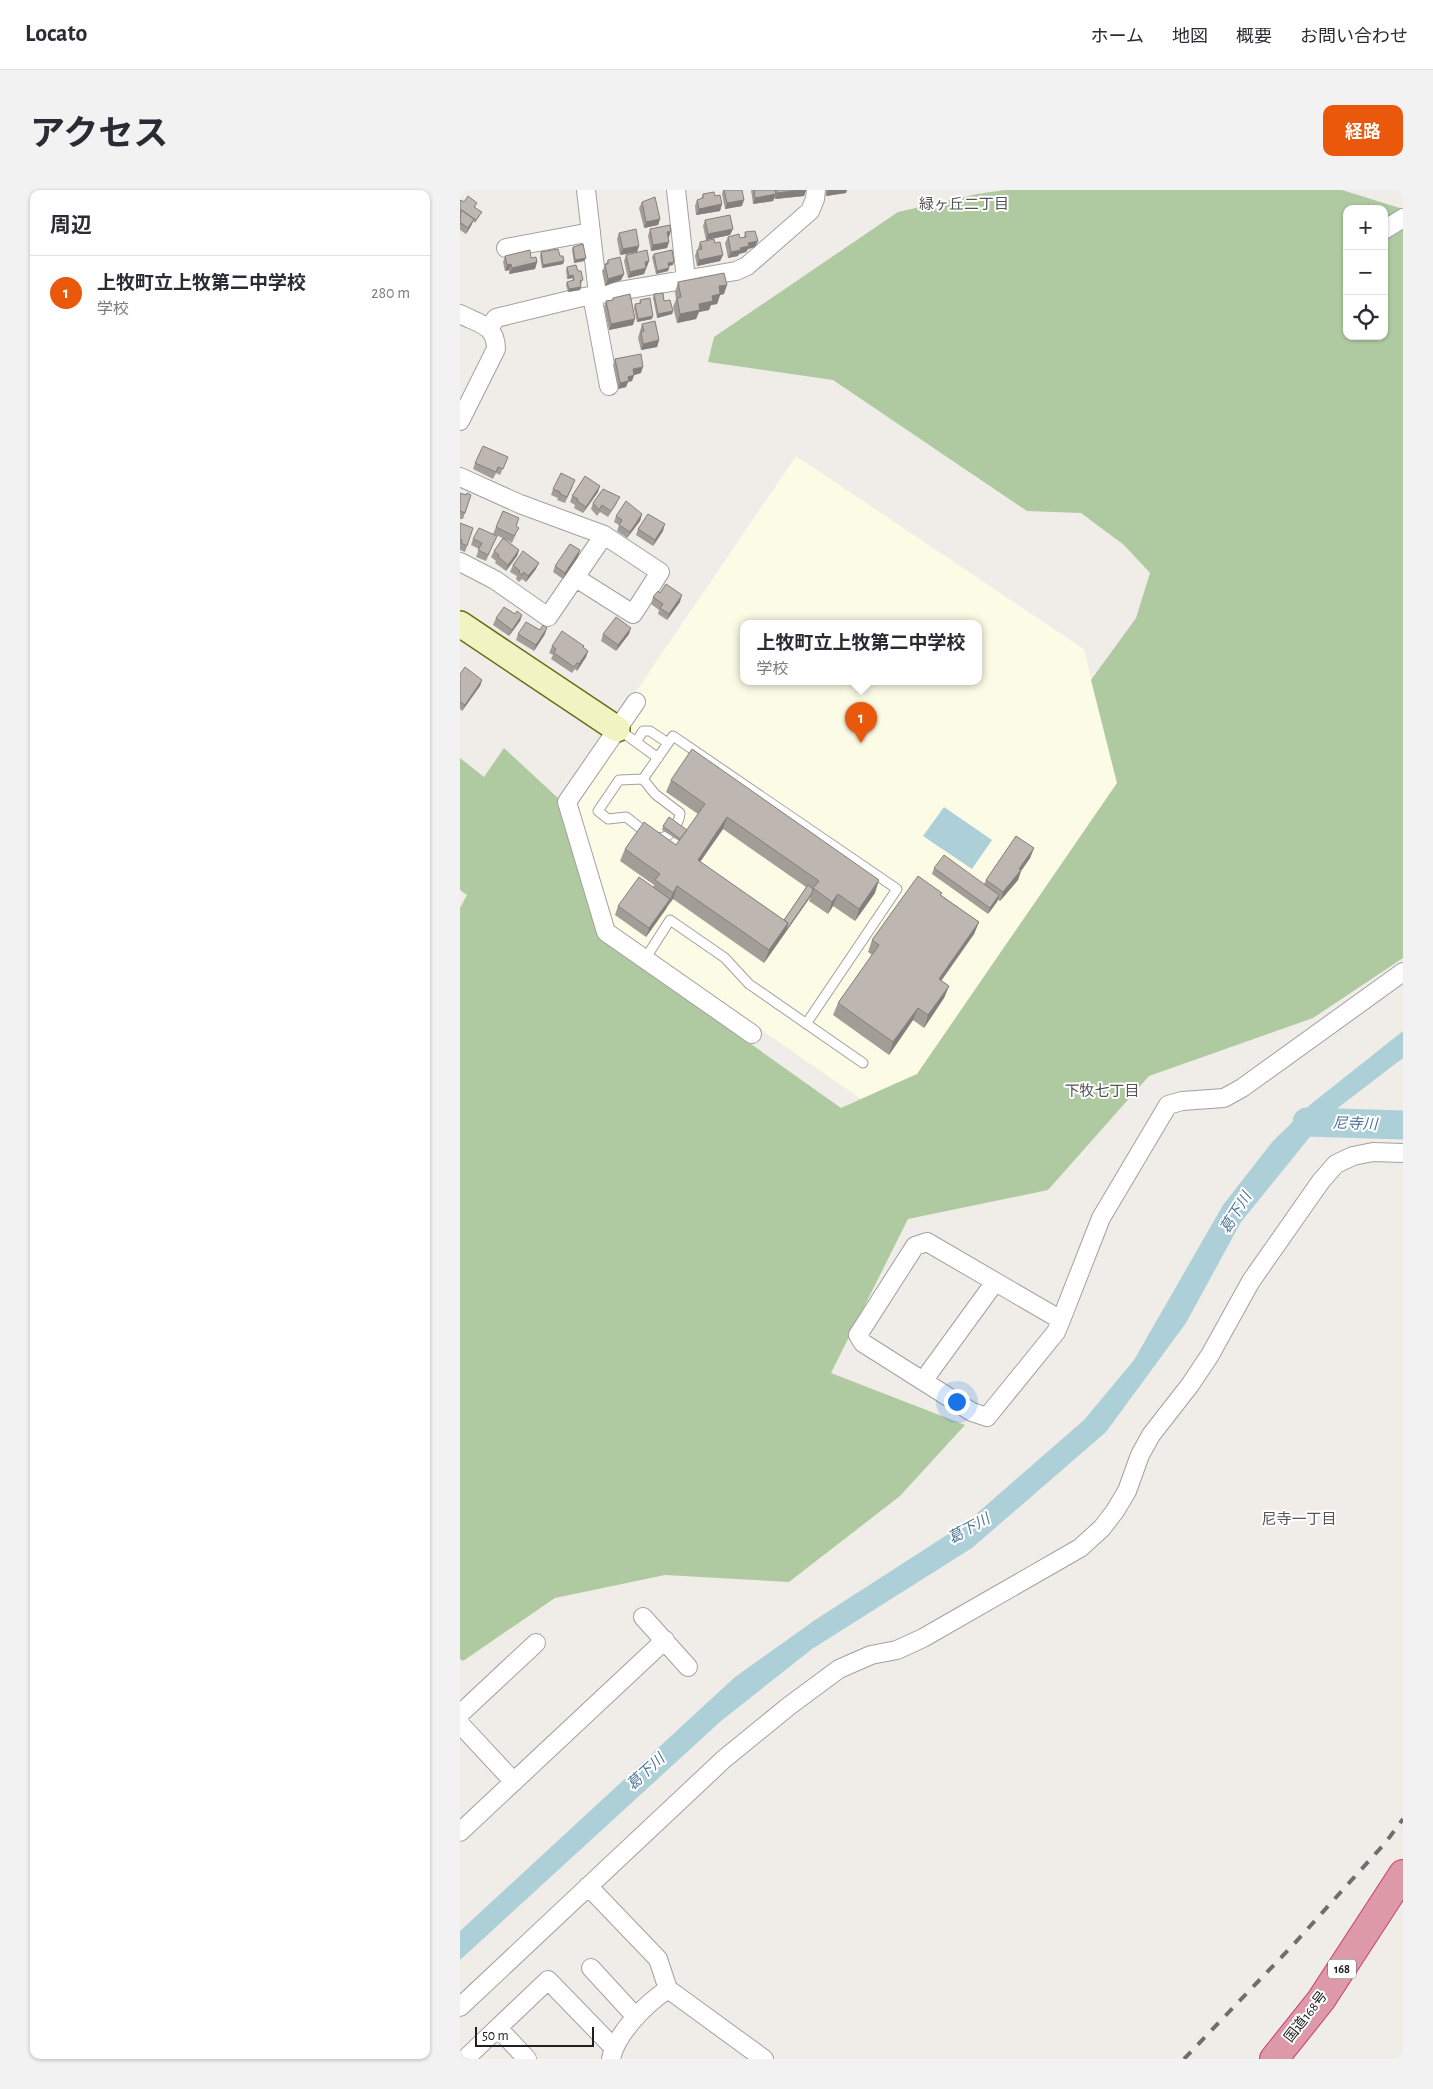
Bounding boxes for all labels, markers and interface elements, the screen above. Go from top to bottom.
text: Locato [25,22,87,46]
text: ホーム [1091,28,1144,46]
text: 地図 [1172,28,1208,46]
text: 概要 [1236,28,1272,46]
text: お問い合わせ [1300,28,1408,46]
button: 経路 [1323,105,1403,156]
text: アクセス [30,117,168,152]
district label: 緑ヶ丘二丁目 [919,196,1009,212]
map controls [1343,205,1388,340]
button: + [1343,205,1388,250]
text: 周辺 [50,215,92,236]
button: − [1343,250,1388,295]
text: 上牧町立上牧第二中学校 [97,274,306,293]
text: 1 [63,285,69,301]
text: 280 m [371,285,410,301]
button: locate [1343,295,1388,340]
text: 学校 [97,301,129,317]
popup [740,620,982,685]
text: 上牧町立上牧第二中学校 [756,634,966,653]
text: 学校 [756,661,789,677]
pin: 1 [845,702,877,743]
district label: 下牧七丁目 [1064,1082,1140,1099]
water label: 尼寺川 [1332,1115,1380,1132]
water label: 葛下川 [1217,1188,1255,1236]
your location [944,1389,970,1415]
water label: 葛下川 [945,1510,994,1546]
district label: 尼寺一丁目 [1261,1511,1337,1527]
water label: 葛下川 [624,1749,669,1793]
road number: 168 [1328,1960,1356,1978]
street label: 国道168号 [1281,1988,1330,2045]
scale bar [475,2024,594,2047]
text: 50 m [482,2029,509,2043]

